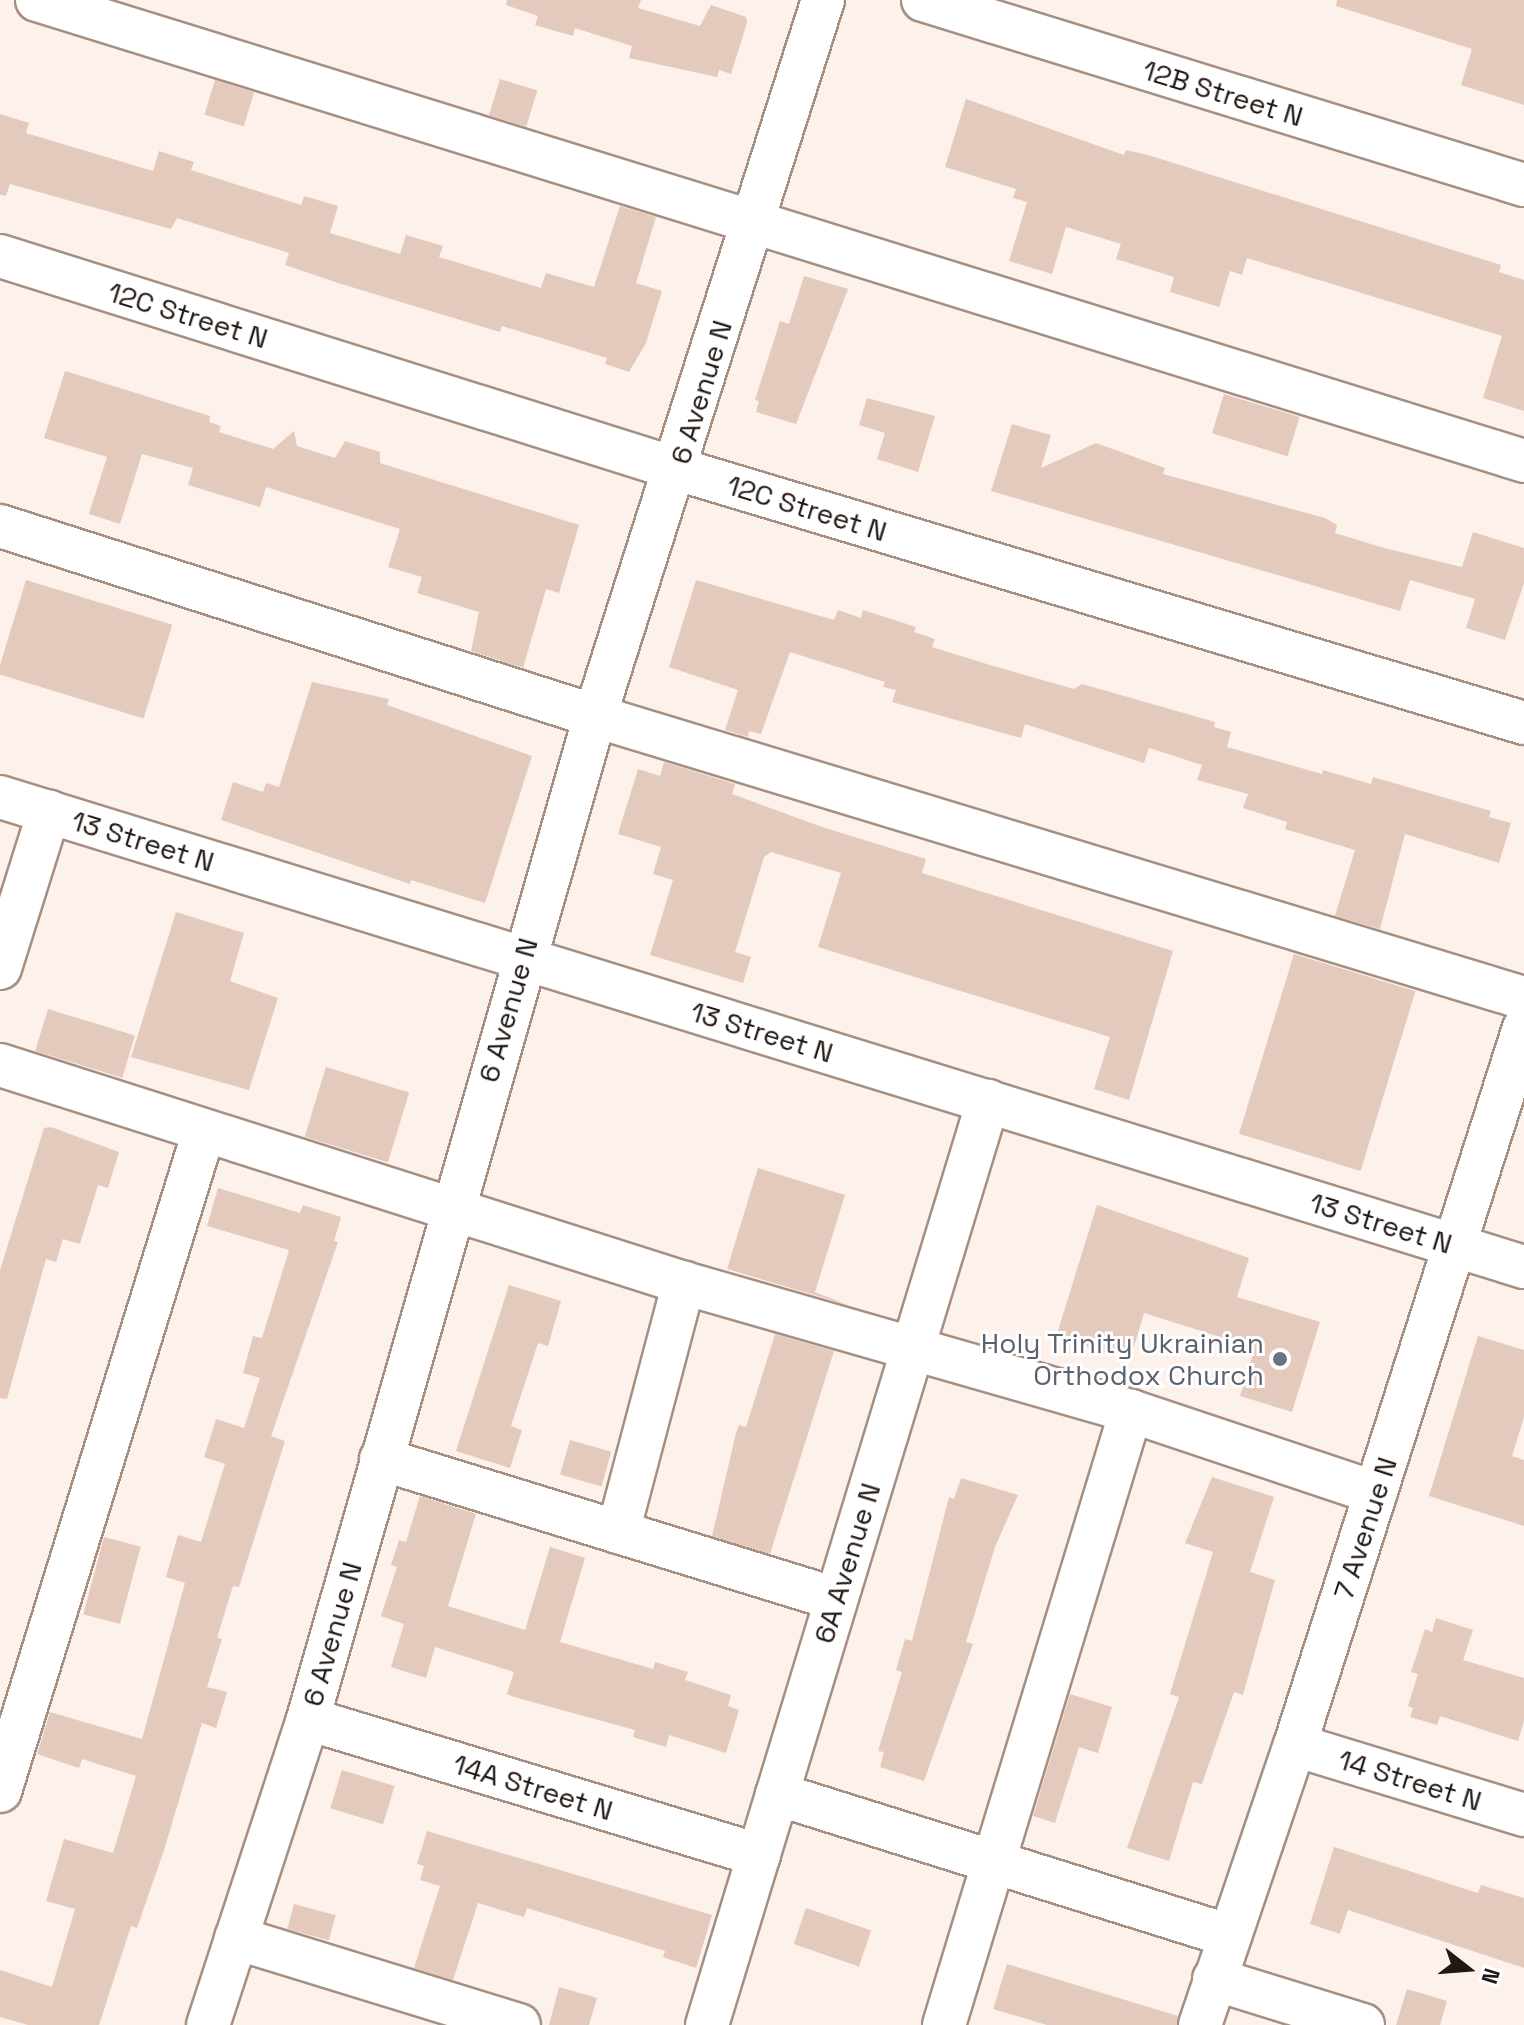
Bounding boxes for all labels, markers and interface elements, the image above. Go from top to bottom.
street label: 12B Street N [1139,53,1307,133]
street label: 12C Street N [104,275,272,355]
street label: 6 Avenue N [663,316,739,468]
street label: 12C Street N [723,468,891,548]
street label: 13 Street N [68,803,218,879]
street label: 6 Avenue N [471,934,545,1086]
street label: 13 Street N [687,994,837,1070]
street label: 13 Street N [1306,1185,1456,1261]
place label: Holy Trinity Ukrainian Orthodox Church [980,1326,1264,1392]
marker: Holy Trinity Ukrainian Orthodox Church [1271,1350,1289,1368]
street label: 7 Avenue N [1326,1453,1404,1603]
street label: 6A Avenue N [807,1478,887,1648]
street label: 6 Avenue N [295,1558,369,1710]
street label: 14 Street N [1334,1742,1486,1818]
street label: 14A Street N [449,1747,617,1827]
north arrow [1428,1929,1508,2009]
text: N [1475,1965,1506,1987]

